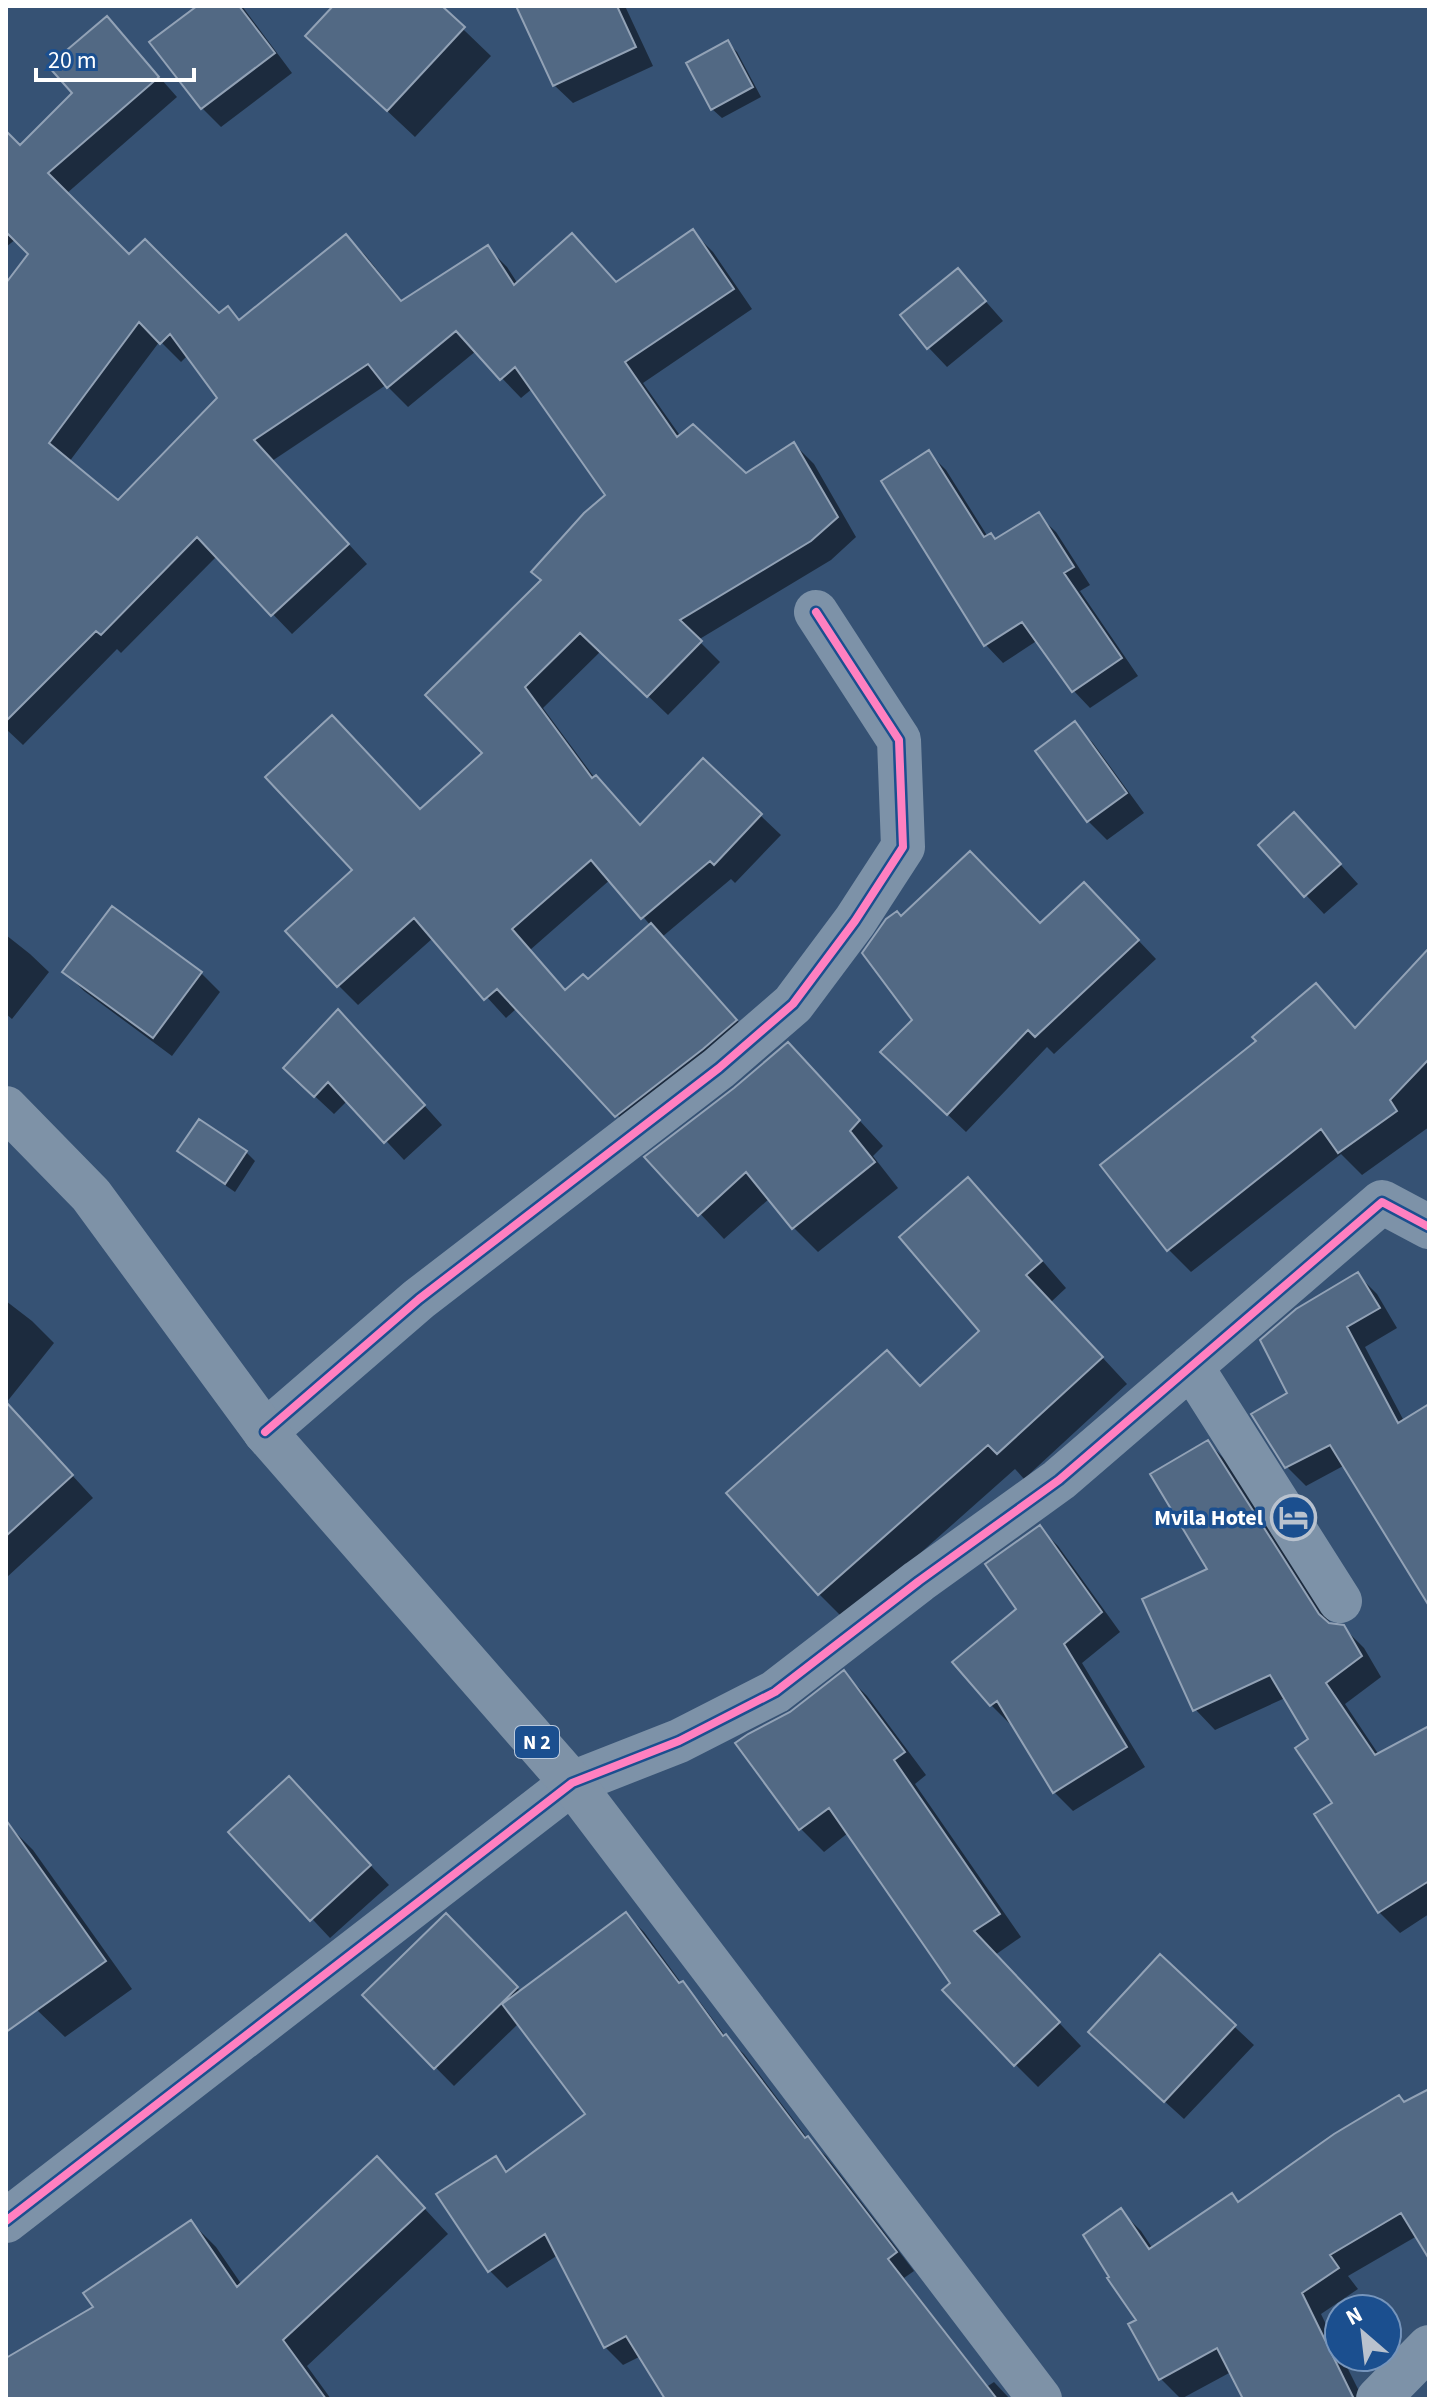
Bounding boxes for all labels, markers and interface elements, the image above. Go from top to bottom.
scale bar [36,32,194,82]
text: 20 m [48,43,97,78]
hotel icon: Mvila Hotel [1270,1493,1318,1541]
place label: Mvila Hotel [1154,1502,1264,1534]
road number: N 2 [515,1726,559,1758]
north arrow [1323,2293,1403,2373]
text: N [1340,2299,1368,2334]

